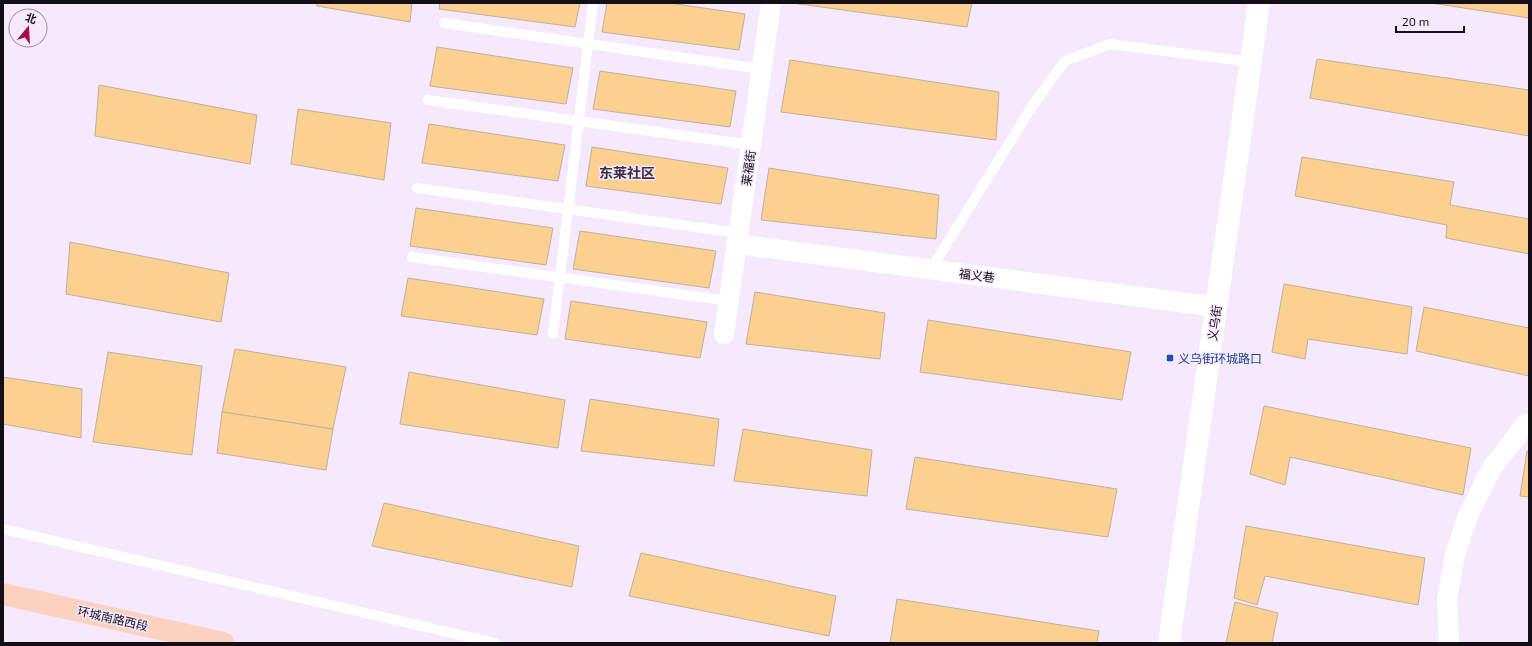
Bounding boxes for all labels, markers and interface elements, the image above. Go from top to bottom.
north arrow [8,8,48,48]
scale bar [1396,8,1464,34]
text: 北 [24,10,38,26]
text: 20 m [1402,14,1429,28]
street label: 莱福街 [739,149,757,187]
district label: 东莱社区 [599,164,655,181]
street label: 福义巷 [958,266,996,284]
street label: 义乌街 [1205,304,1223,342]
place label: 义乌街环城路口 [1178,351,1262,365]
marker: 义乌街环城路口 [1165,353,1175,363]
street label: 环城南路西段 [76,603,150,633]

